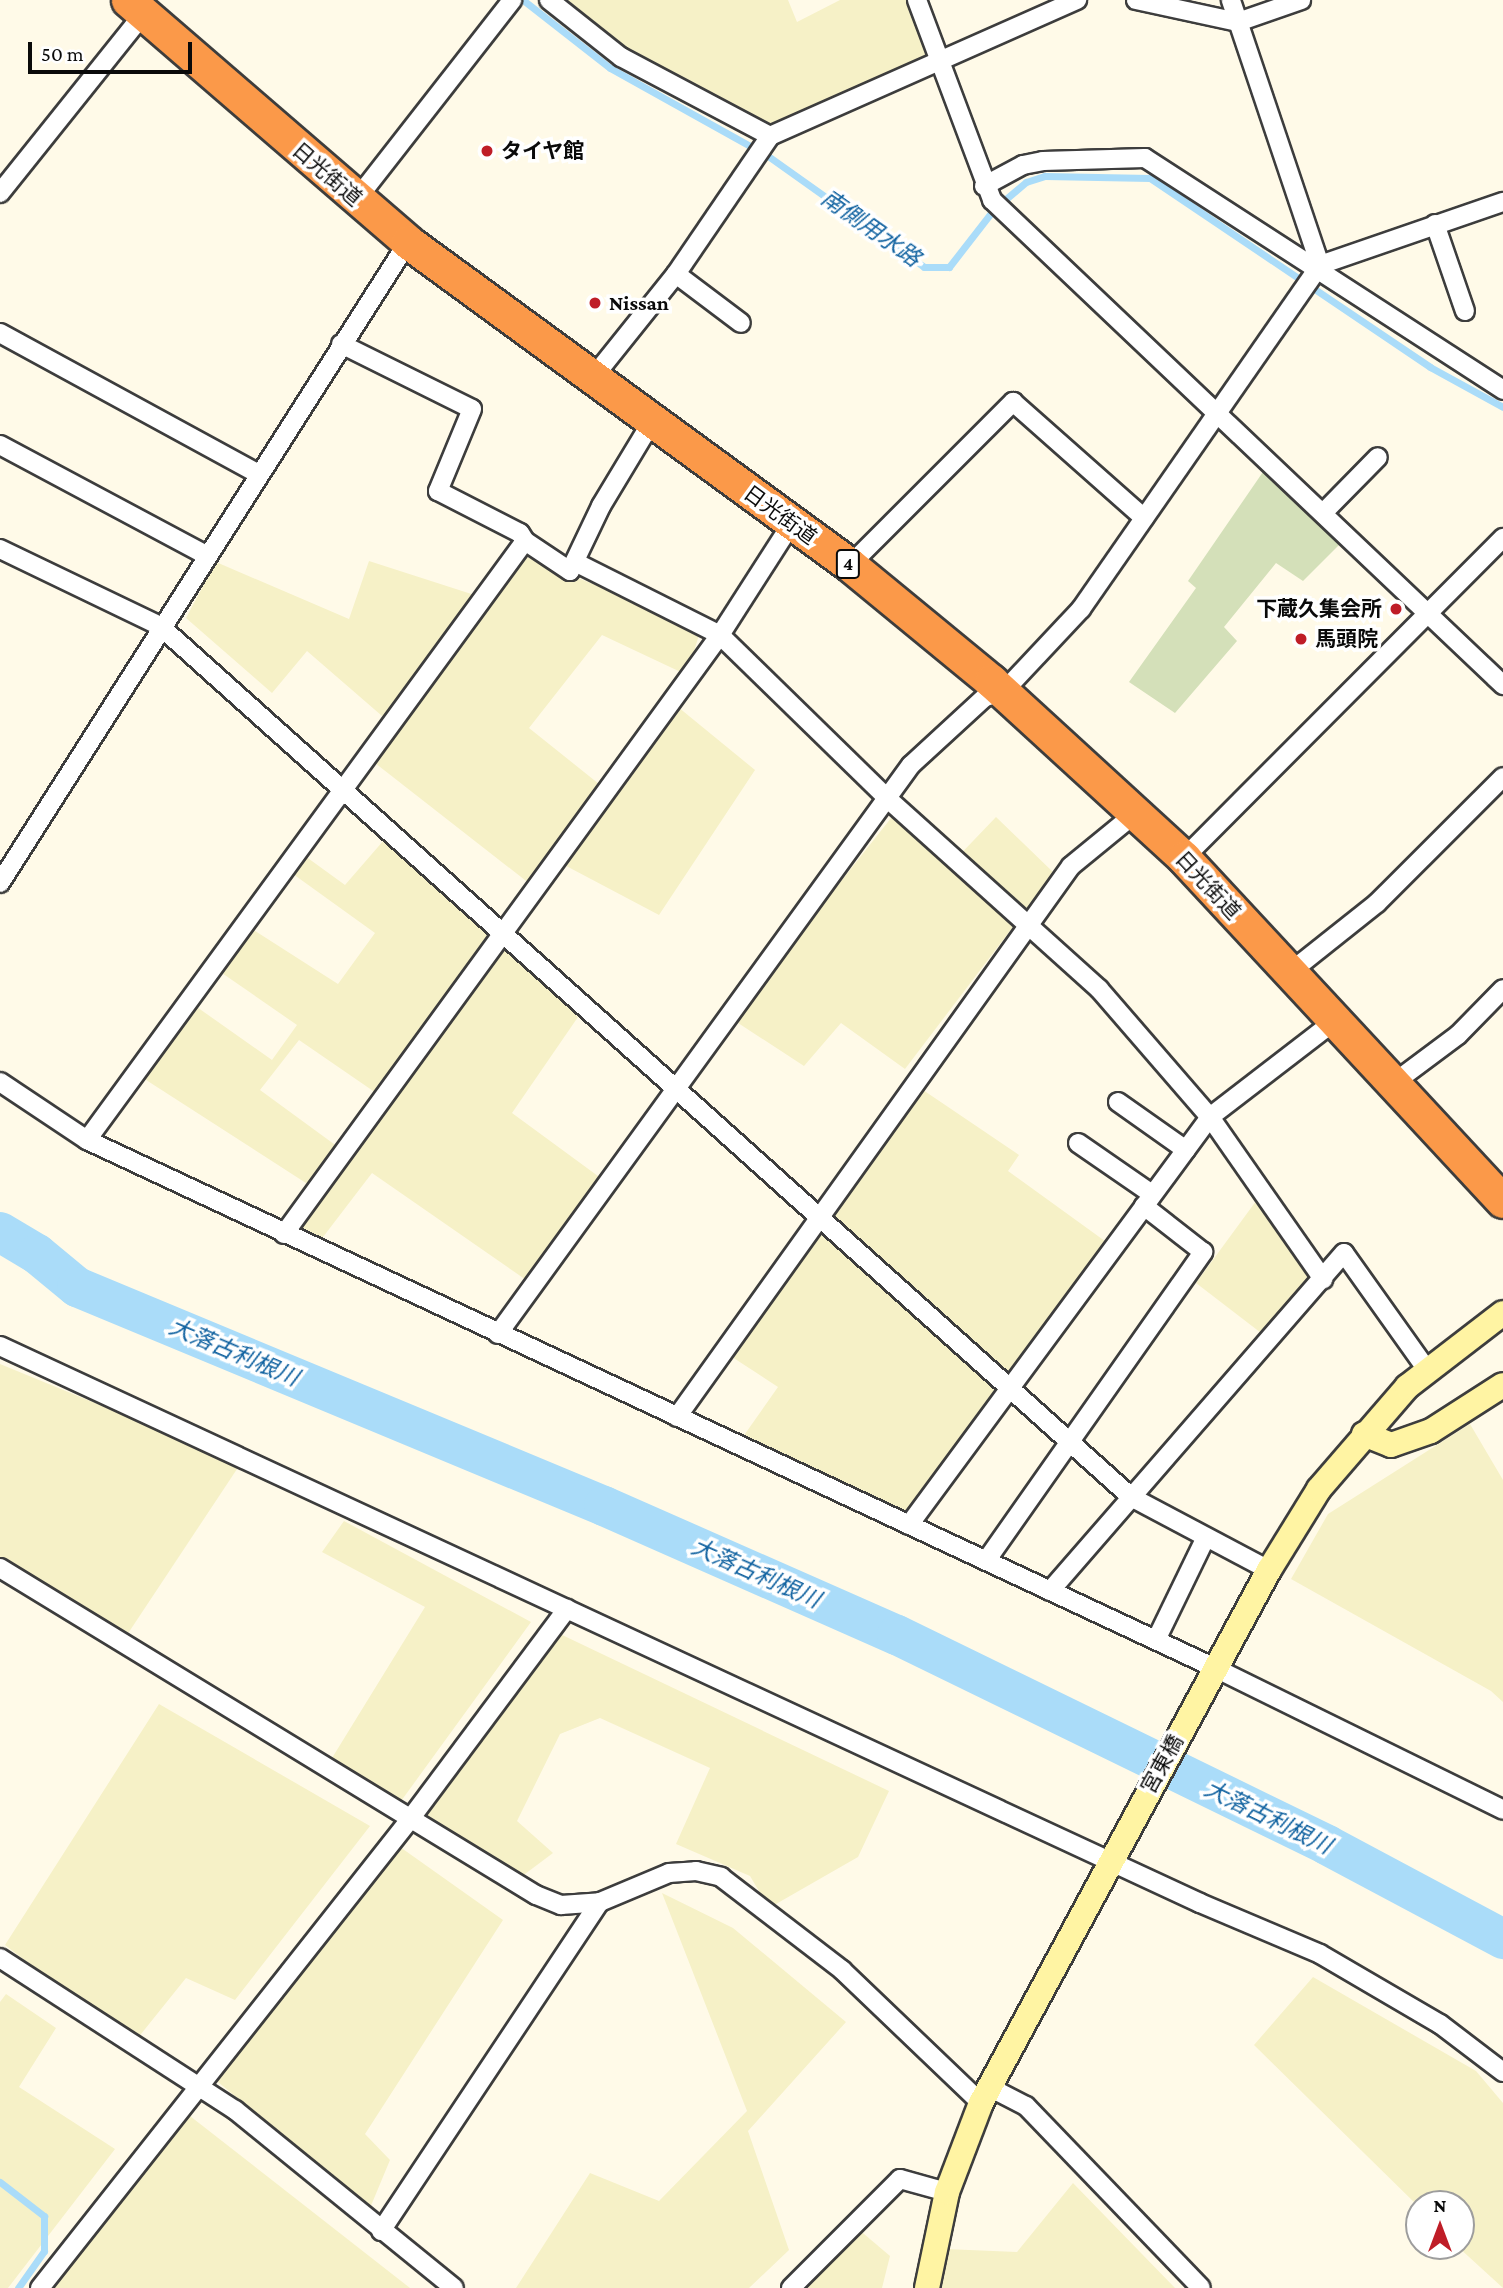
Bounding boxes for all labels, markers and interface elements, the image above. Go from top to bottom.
scale bar [32,28,196,72]
text: 50 m [41,42,84,66]
street label: 日光街道 [287,137,367,211]
place label: タイヤ館 [501,138,585,164]
marker: タイヤ館 [479,143,495,159]
water label: 南側用水路 [816,184,926,272]
place label: Nissan [609,290,669,316]
marker: Nissan [587,295,603,311]
street label: 日光街道 [739,480,821,550]
road number: 4 [836,548,860,580]
place label: 下蔵久集会所 [1256,596,1382,622]
marker: 下蔵久集会所 [1388,601,1404,617]
place label: 馬頭院 [1315,626,1378,652]
marker: 馬頭院 [1293,631,1309,647]
street label: 日光街道 [1170,846,1246,924]
water label: 大落古利根川 [165,1312,303,1392]
water label: 大落古利根川 [687,1532,825,1614]
street label: 宮東橋 [1136,1730,1188,1798]
water label: 大落古利根川 [1200,1774,1336,1860]
north arrow [1405,2190,1475,2260]
text: N [1434,2195,1446,2216]

